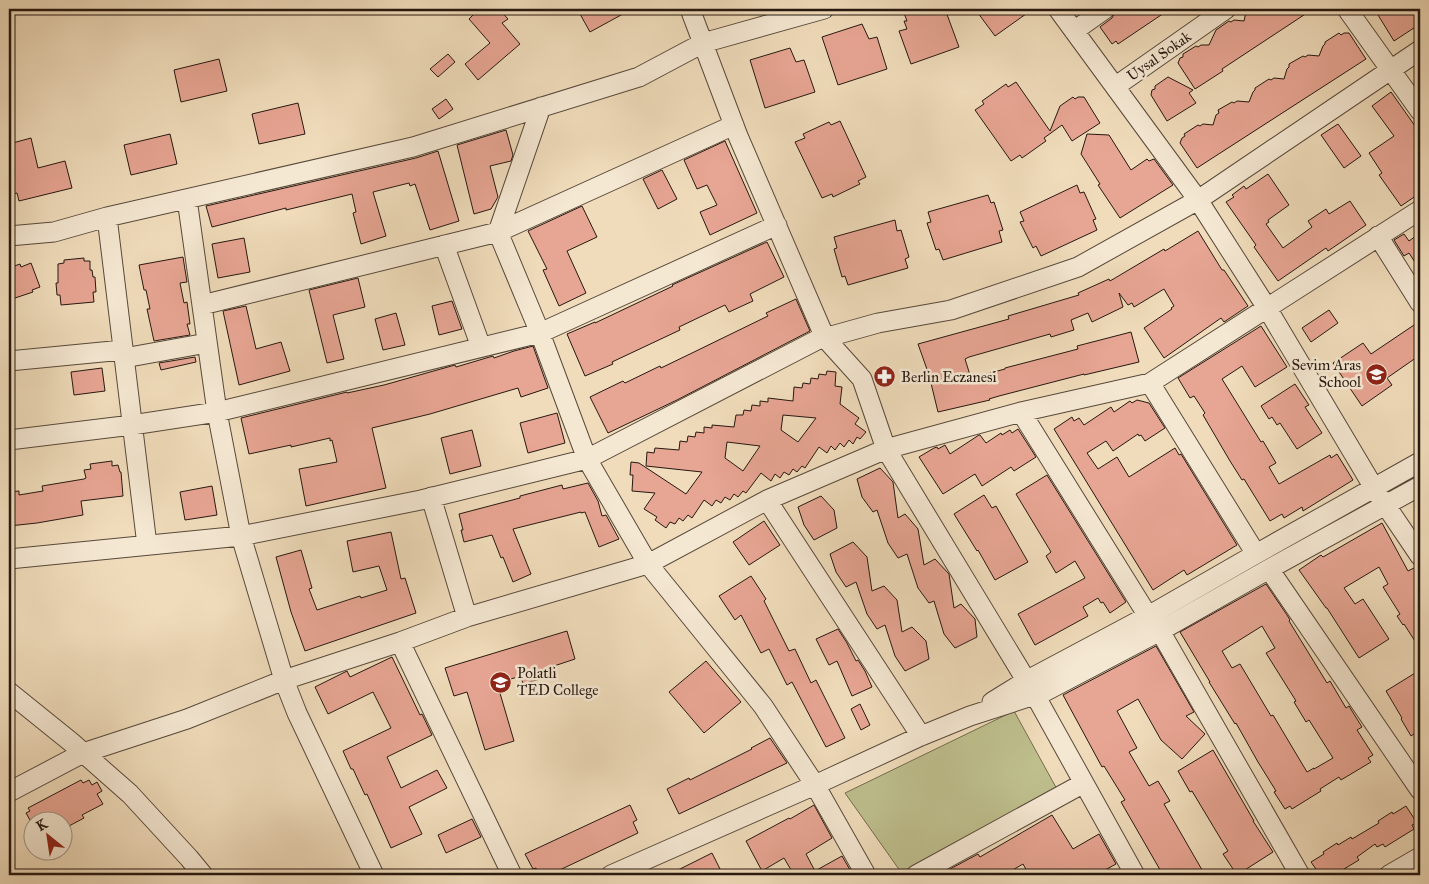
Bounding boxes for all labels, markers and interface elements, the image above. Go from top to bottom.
street label: Uysal Sokak [1123,27,1195,85]
place label: Sevim Aras School [1291,356,1362,391]
school or university icon: Sevim Aras School [1365,362,1389,386]
pharmacy icon: Berlin Eczanesi [873,365,897,389]
place label: Berlin Eczanesi [901,368,997,386]
place label: Polatli TED College [517,664,598,699]
school or university icon: Polatli TED College [489,670,513,694]
north arrow [22,812,72,862]
text: K [33,815,51,835]

